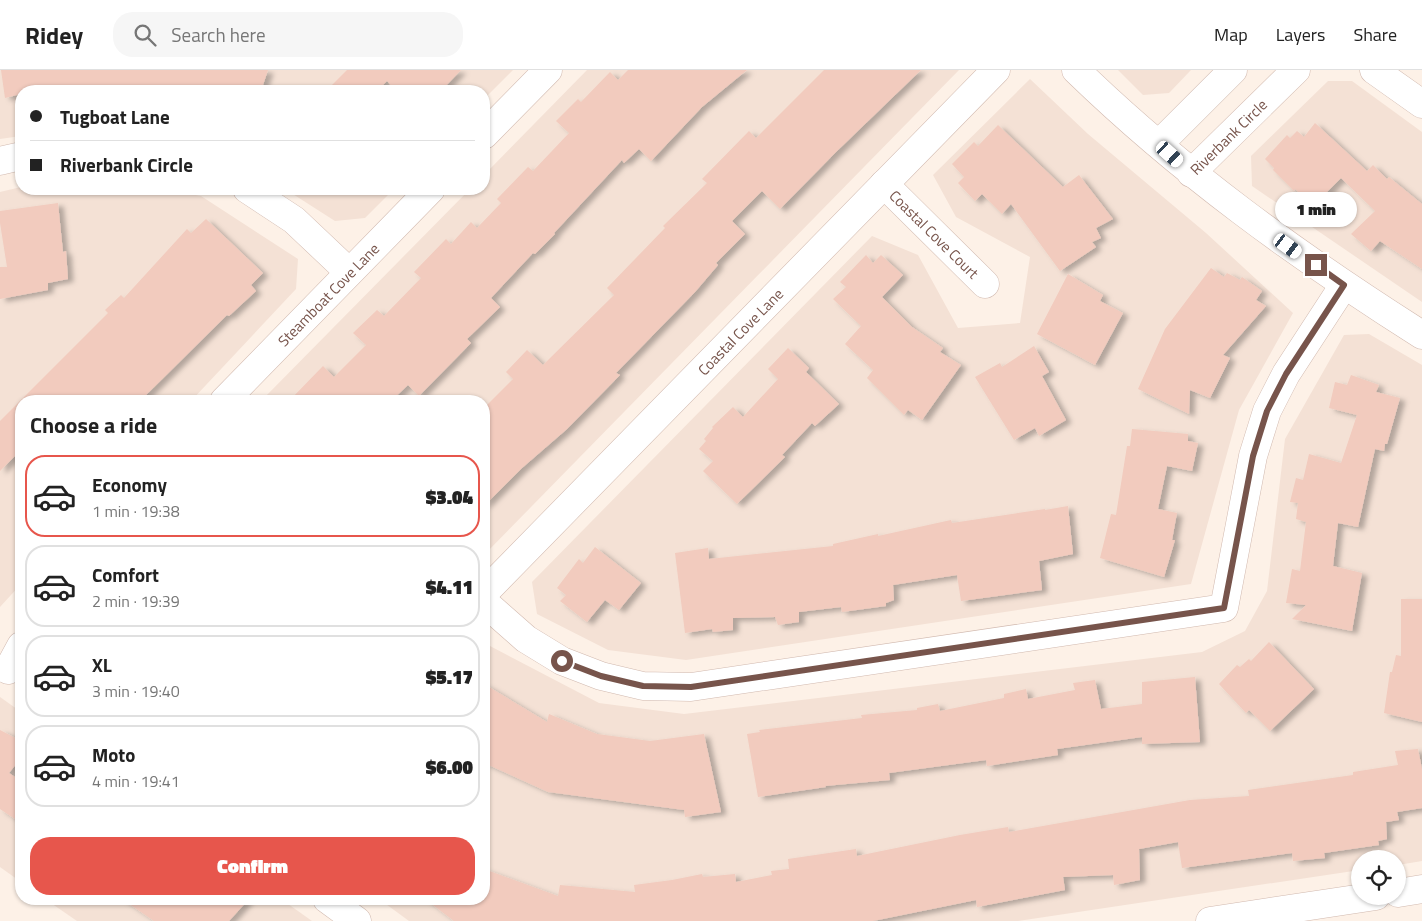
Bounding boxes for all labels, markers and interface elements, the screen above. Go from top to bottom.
search box [113,12,463,57]
text: Ridey [25,17,83,53]
text: Search here [171,20,266,49]
icon: search [131,21,159,49]
text: Map [1214,21,1248,48]
text: Layers [1276,21,1325,48]
text: Share [1353,21,1397,48]
street label: Riverbank Circle [1184,93,1272,180]
text: Tugboat Lane [60,102,170,131]
car [1153,138,1186,170]
text: Riverbank Circle [60,150,193,179]
street label: Coastal Cove Court [884,184,985,284]
callout: 1 min [1275,192,1357,228]
text: 1 min [1296,197,1336,221]
car [1271,231,1304,261]
street label: Steamboat Cove Lane [272,237,384,351]
route end [1305,254,1327,276]
street label: Coastal Cove Lane [692,283,788,380]
text: Choose a ride [30,408,157,442]
text: Economy [92,470,167,499]
icon: car [32,474,77,519]
text: $3.04 [426,482,473,511]
text: 1 min · 19:38 [92,499,180,523]
text: Comfort [92,560,159,589]
icon: car [32,564,77,609]
text: $4.11 [426,572,473,601]
text: 2 min · 19:39 [92,589,180,613]
text: XL [92,650,112,679]
route start [551,650,573,672]
icon: car [32,654,77,699]
text: $5.17 [426,662,473,691]
text: 3 min · 19:40 [92,679,180,703]
text: Moto [92,740,135,769]
icon: car [32,744,77,789]
text: $6.00 [426,752,473,781]
text: 4 min · 19:41 [92,769,180,793]
button: Confirm [30,837,475,895]
map controls [1351,850,1406,905]
button: locate [1351,850,1406,905]

